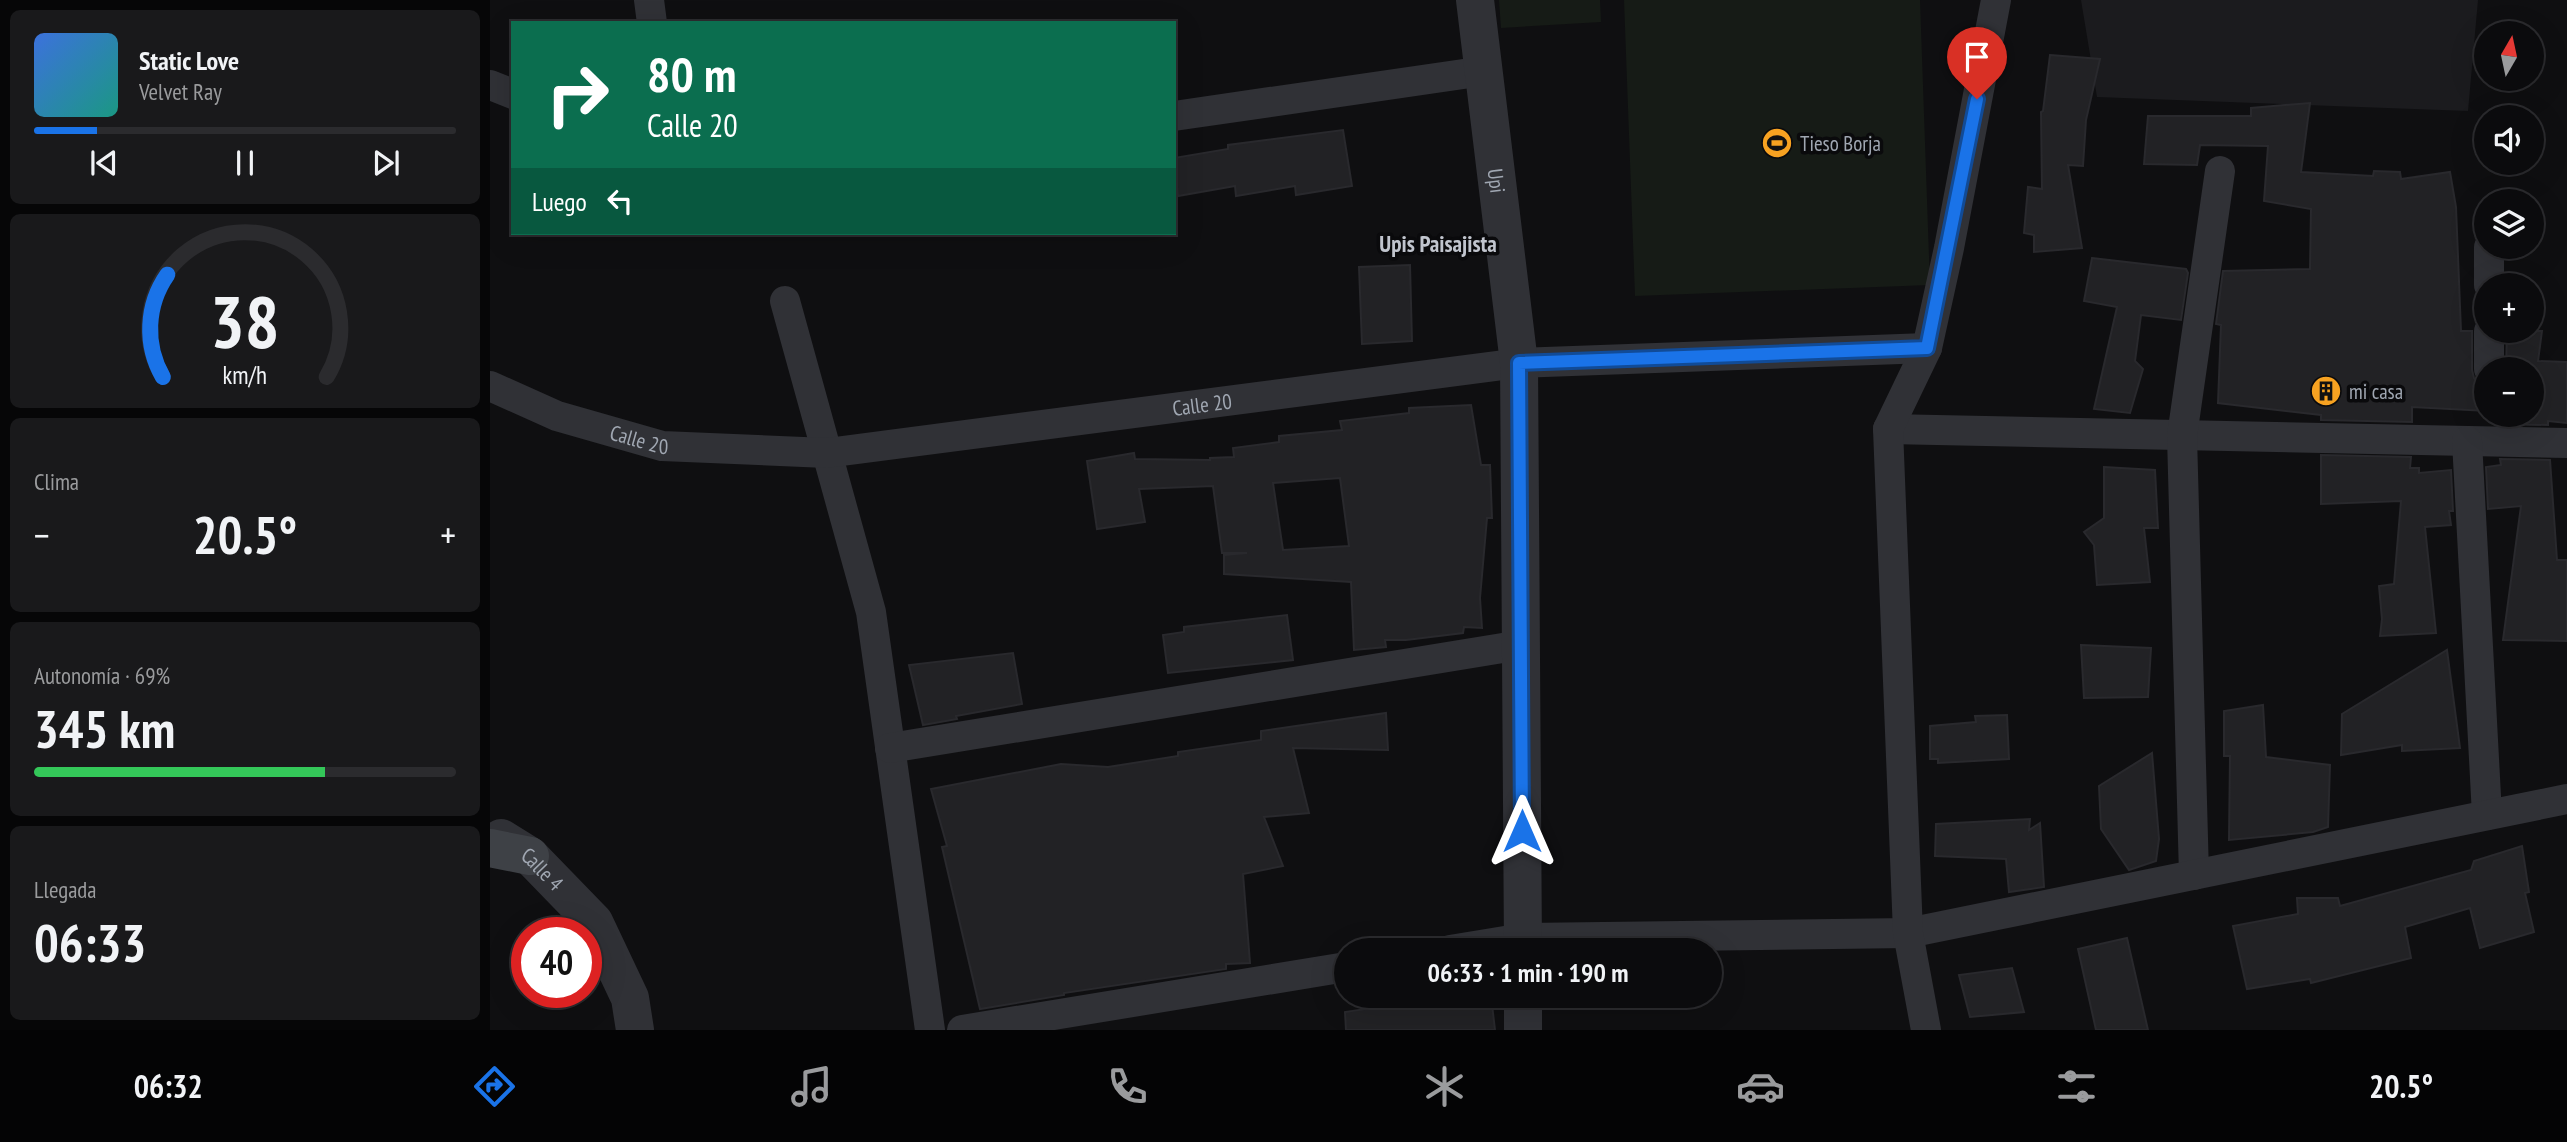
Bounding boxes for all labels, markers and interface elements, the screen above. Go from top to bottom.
north arrow [2474,21,2544,91]
map controls [2474,21,2544,427]
pin [1947,27,2007,99]
icon: arrive [1958,38,1996,76]
text: 80 m [647,42,736,106]
text: Static Love [139,44,239,77]
icon: right [532,49,623,140]
text: Velvet Ray [139,77,222,106]
text: Calle 20 [647,104,738,146]
button: sound [2474,105,2544,175]
sports icon: Tieso Borja [1760,126,1794,160]
place label: Tieso Borja [1800,130,1881,157]
icon: previous [85,144,123,182]
icon: pause [226,144,264,182]
icon: next [367,144,405,182]
street label: Upi [1482,167,1512,195]
icon: left [601,182,639,220]
text: Luego [532,185,587,218]
button: layers [2474,189,2544,259]
district label: Upis Paisajista [1379,229,1497,258]
text: 38 [210,273,280,367]
button: + [2474,273,2544,343]
button: − [2474,357,2544,427]
text: km/h [223,359,267,391]
building icon: mi casa [2309,374,2343,408]
place label: mi casa [2349,378,2403,405]
street label: Calle 20 [1171,387,1233,421]
street label: Calle 20 [607,418,669,460]
text: Clima [34,467,79,496]
text: 20.5° [193,501,297,568]
text: − [34,510,50,559]
text: + [440,510,456,559]
text: Autonomía · 69% [34,661,170,690]
text: 345 km [34,695,175,762]
position arrow [1485,794,1559,868]
street label: Calle 4 [517,841,570,897]
text: Llegada [34,875,97,904]
text: 06:33 [34,909,146,976]
speed limit sign: 40 [511,917,602,1008]
text: 06:33 · 1 min · 190 m [1428,956,1628,989]
icon: directions [470,1062,519,1111]
icon: music [787,1062,836,1111]
icon: phone [1103,1062,1152,1111]
icon: climate [1420,1062,1469,1111]
icon: car [1736,1062,1785,1111]
icon: filters [2052,1062,2101,1111]
text: 06:32 [134,1065,203,1107]
text: 20.5° [2369,1065,2433,1107]

